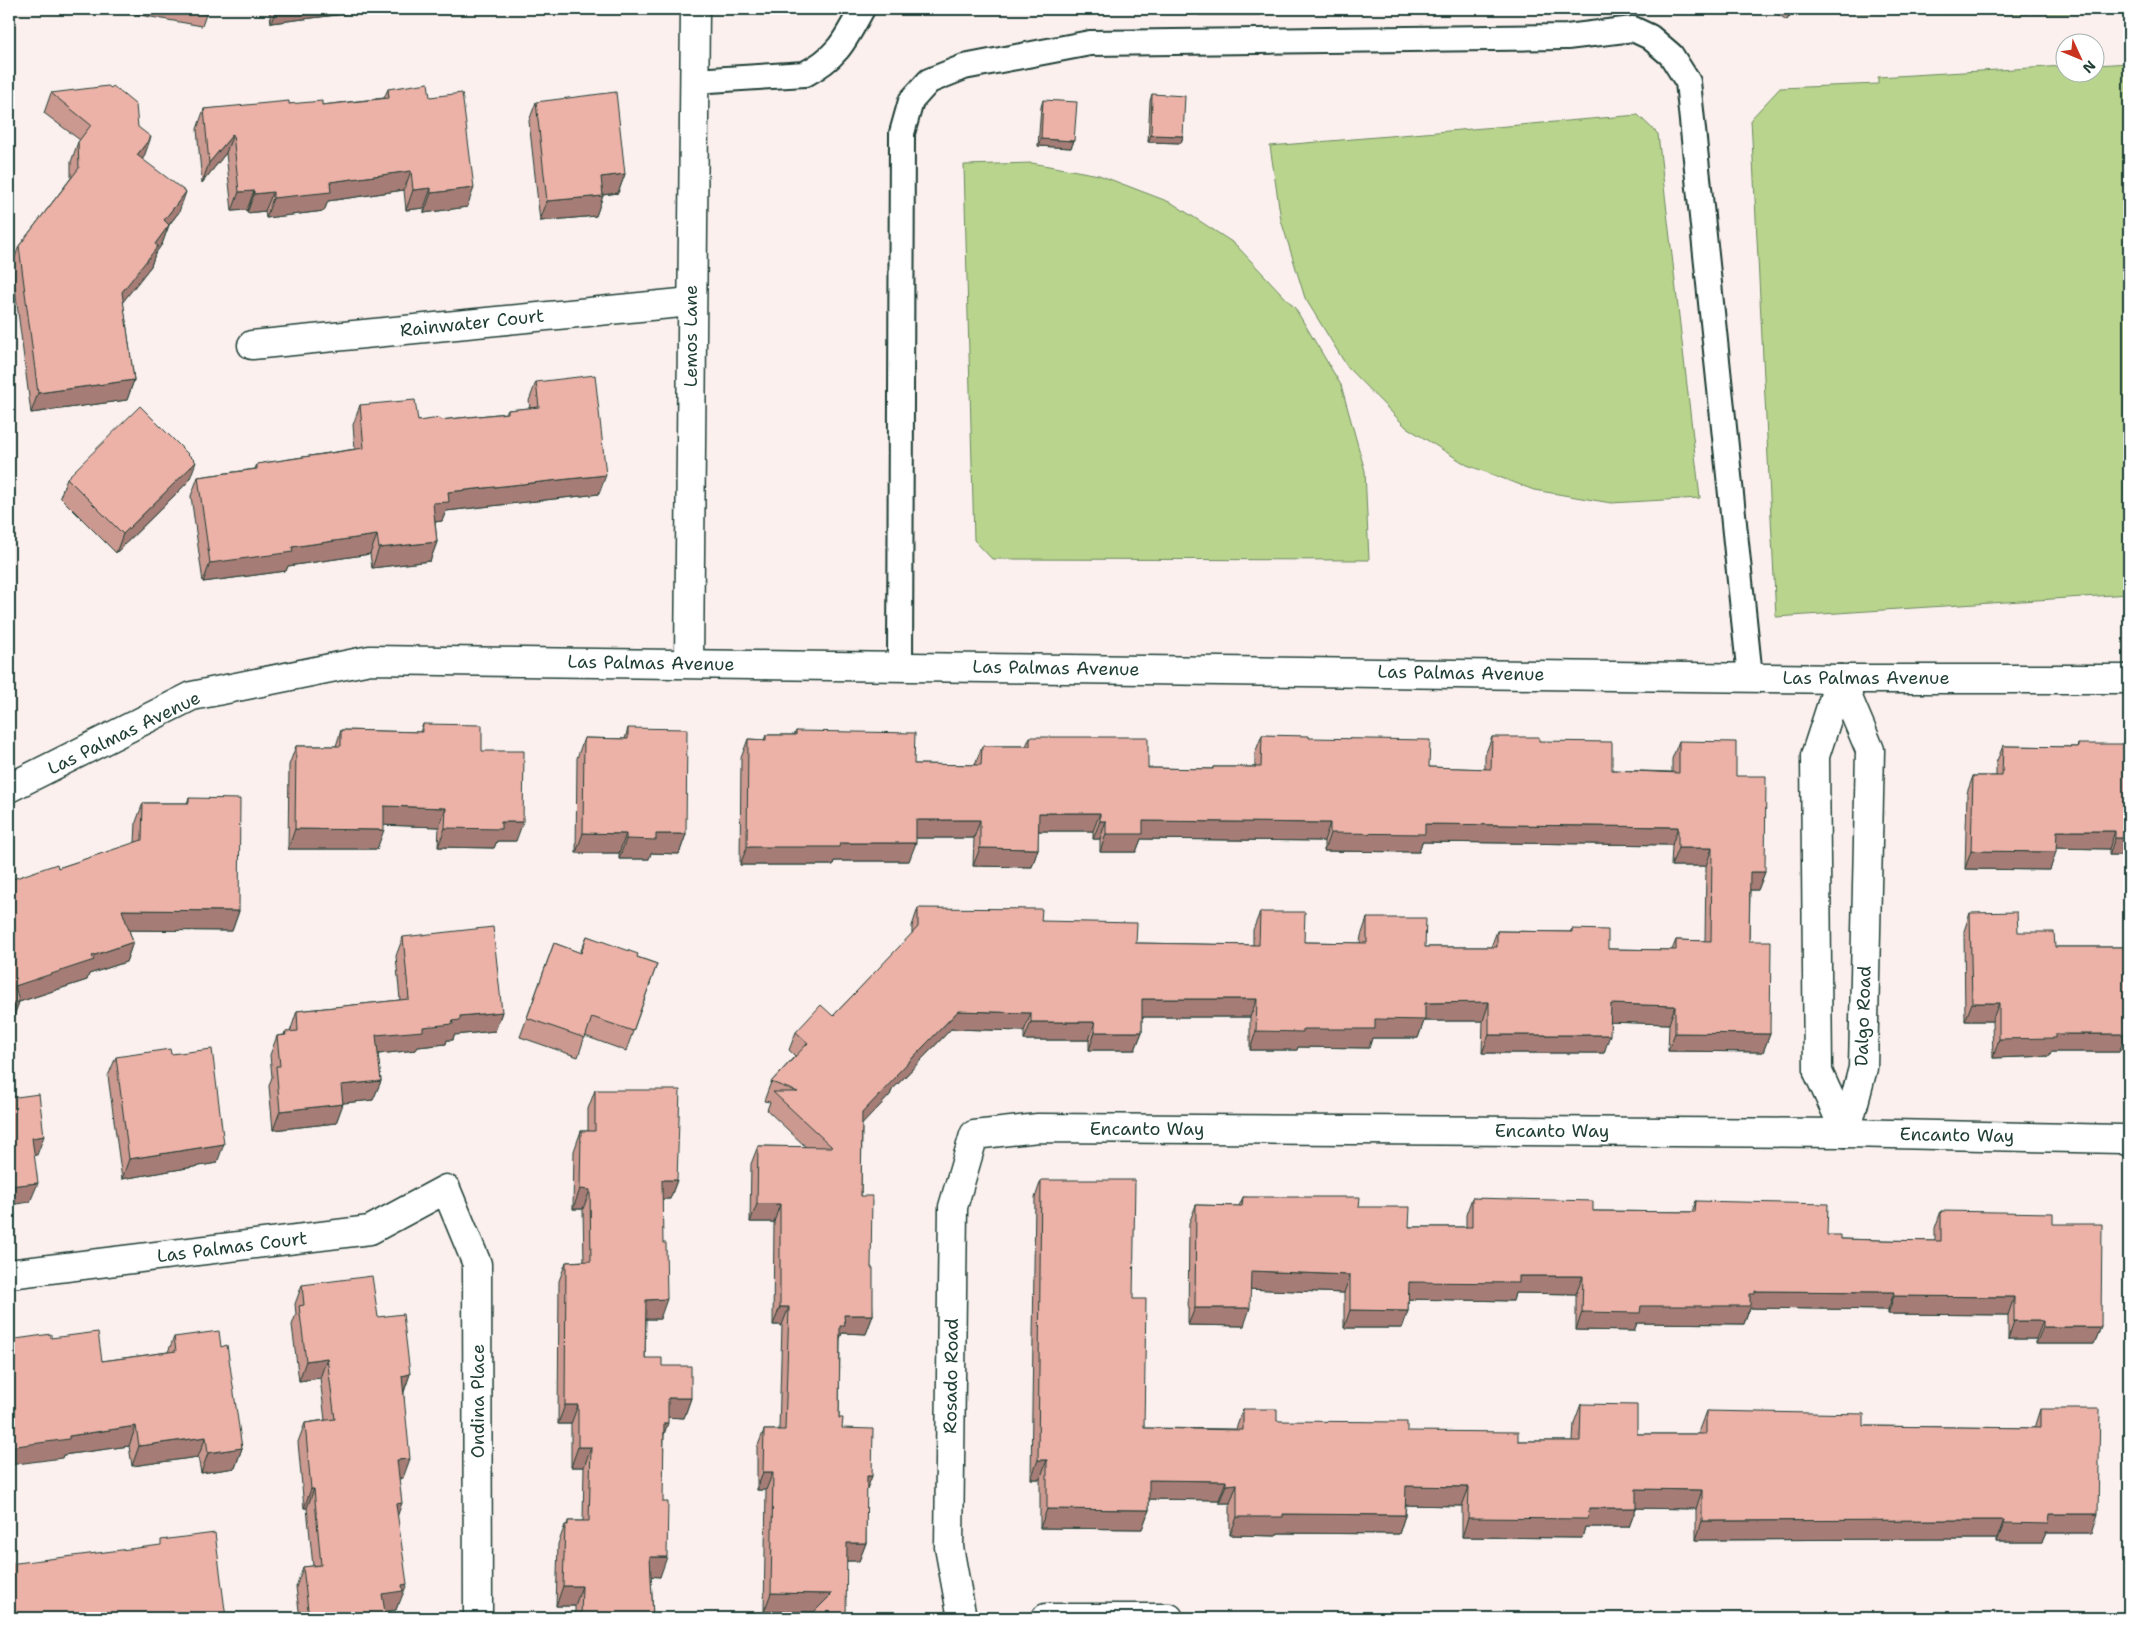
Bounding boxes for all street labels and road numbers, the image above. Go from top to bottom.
street label: Lemos Lane [679,285,703,387]
street label: Rainwater Court [399,303,545,342]
street label: Las Palmas Avenue [567,650,735,676]
street label: Las Palmas Avenue [972,655,1140,681]
street label: Las Palmas Avenue [1377,660,1545,686]
street label: Las Palmas Avenue [1782,666,1950,690]
street label: Las Palmas Avenue [44,686,204,780]
street label: Dalgo Road [1849,965,1877,1067]
street label: Encanto Way [1090,1117,1204,1141]
street label: Encanto Way [1495,1119,1609,1143]
street label: Encanto Way [1899,1122,2015,1148]
street label: Las Palmas Court [155,1226,309,1268]
street label: Rosado Road [938,1318,964,1434]
street label: Ondina Place [466,1344,490,1458]

